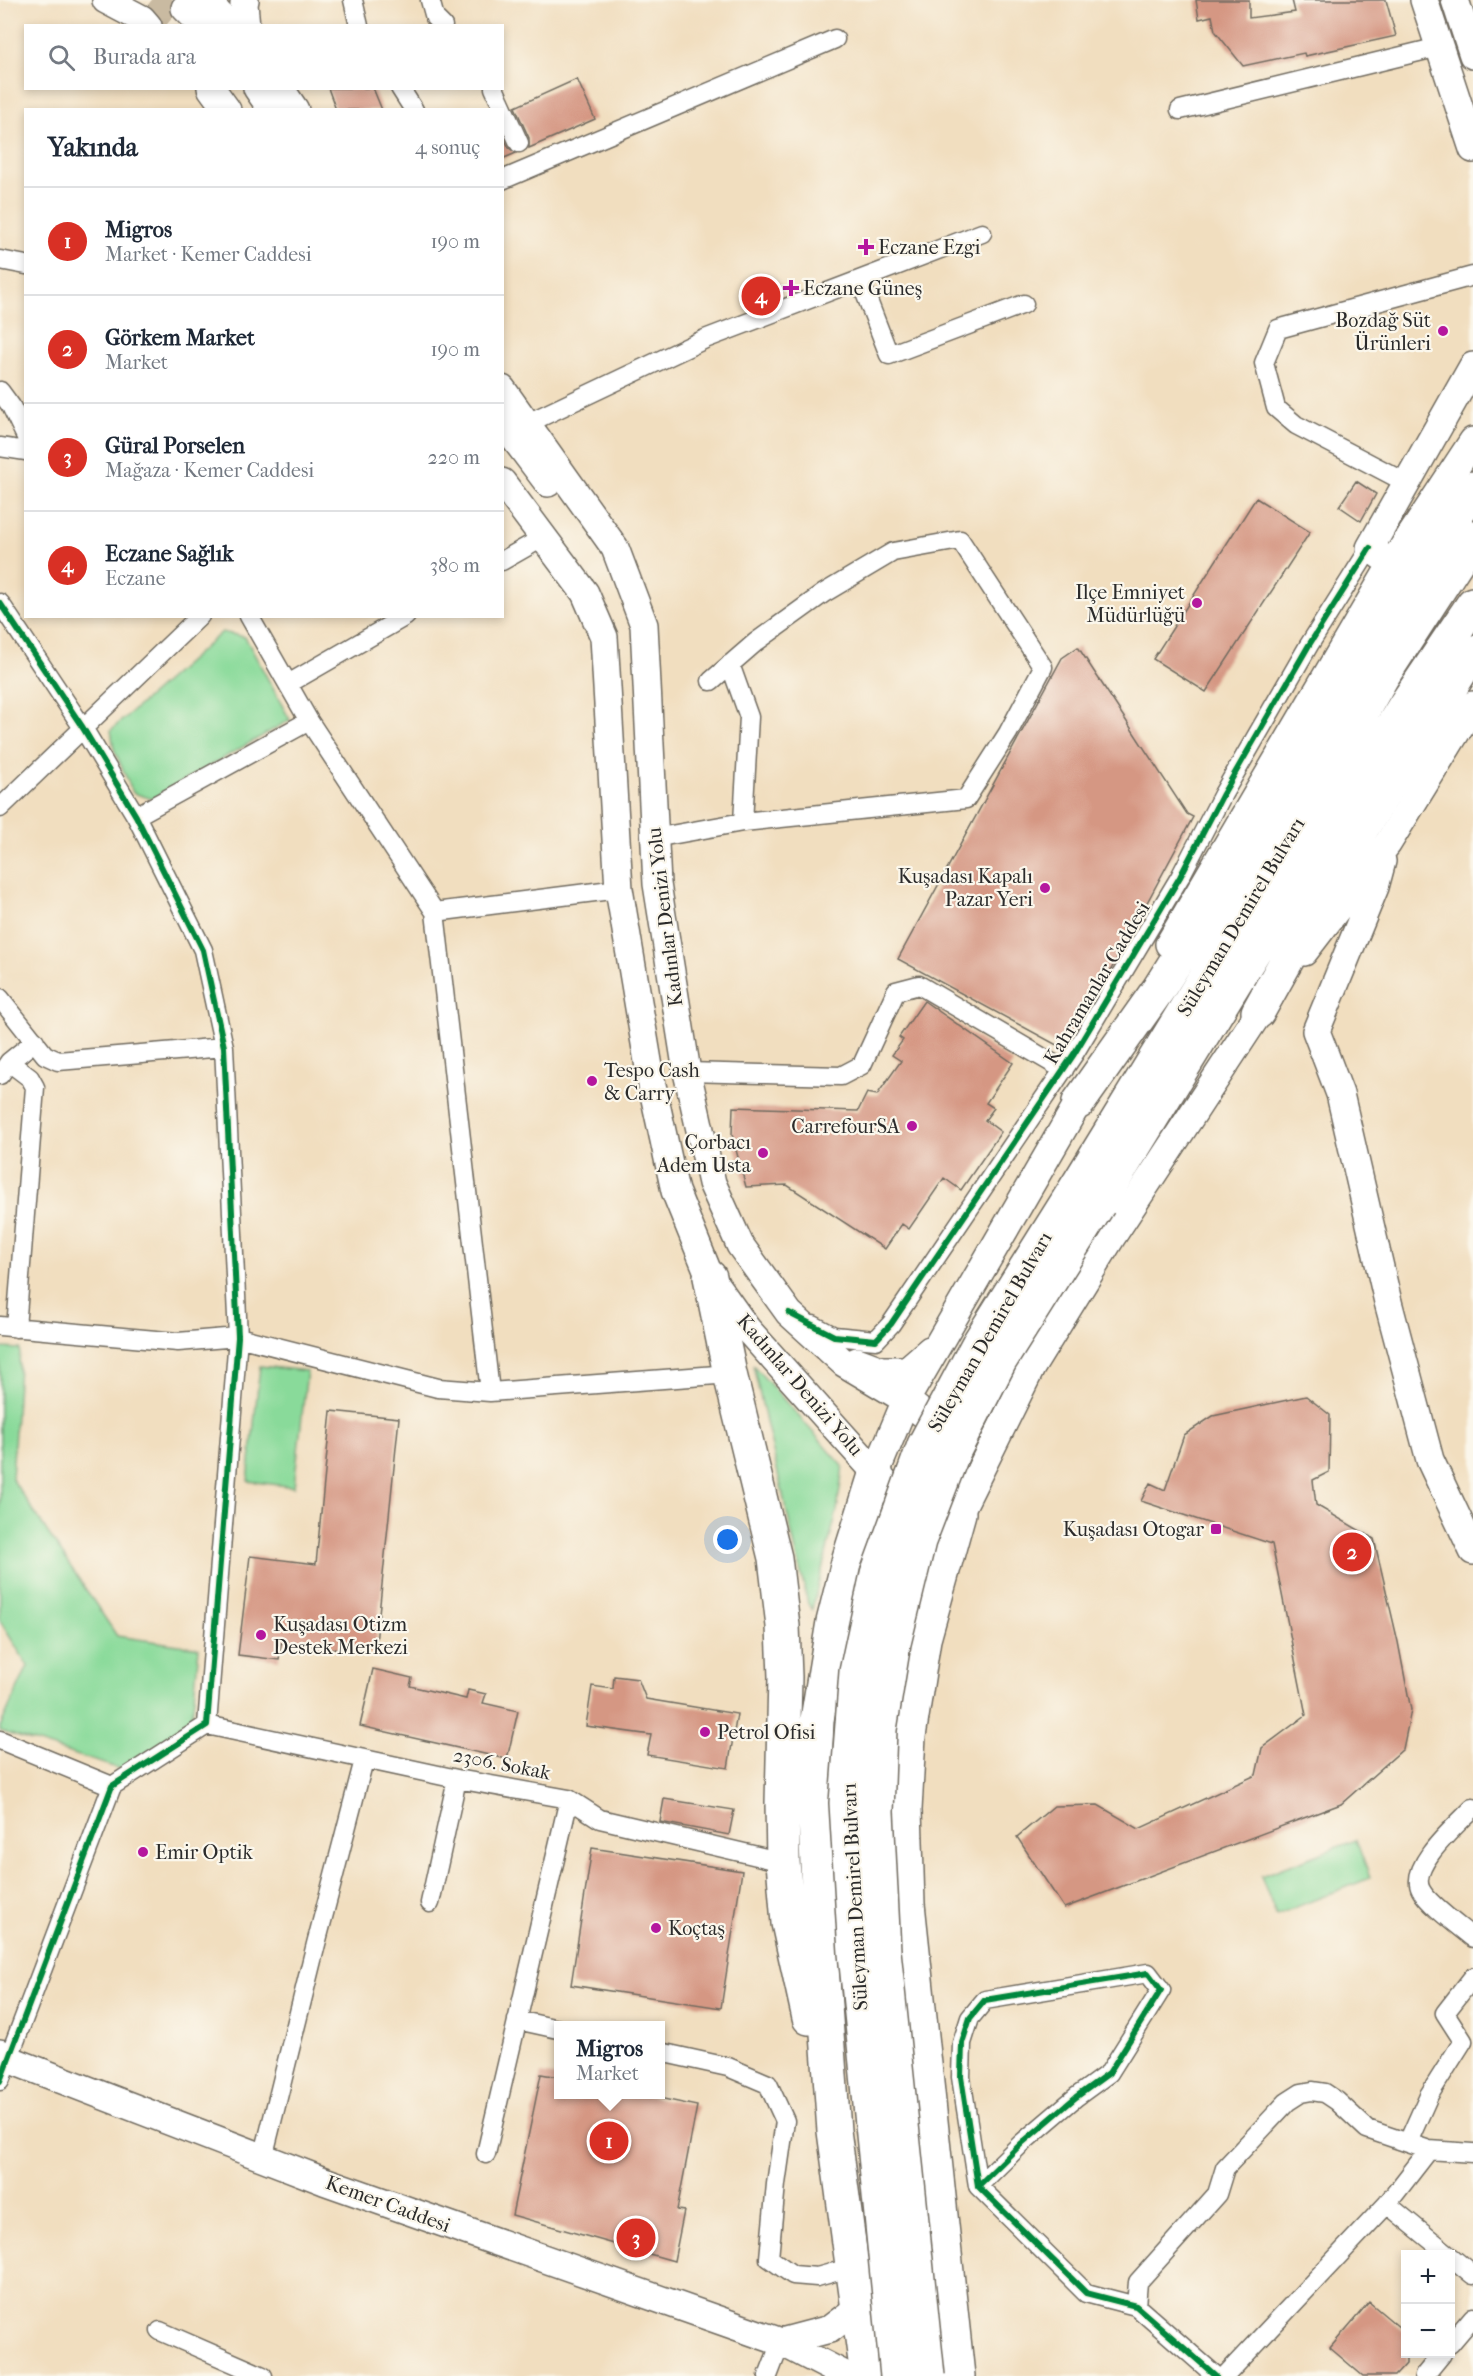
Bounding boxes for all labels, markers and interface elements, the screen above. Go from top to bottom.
search box [24,24,504,90]
icon: search [45,41,78,74]
text: Burada ara [93,44,196,70]
text: Yakında [48,132,138,163]
text: 4 sonuç [415,136,480,159]
text: Migros [105,217,172,243]
text: 1 [64,230,71,253]
text: 190 m [430,230,480,253]
place label: Eczane Ezgi [878,236,981,259]
marker: Eczane Ezgi [859,240,873,254]
text: Market · Kemer Caddesi [105,243,312,266]
pin: 4 [742,274,780,318]
place label: Eczane Güneş [803,277,922,300]
marker: Eczane Güneş [784,281,798,295]
place label: Bozdağ Süt Ürünleri [1335,309,1431,355]
marker: Bozdağ Süt Ürünleri [1436,324,1450,338]
text: Görkem Market [105,325,255,351]
text: 2 [62,338,73,361]
text: 190 m [430,338,480,361]
text: Market [105,351,168,374]
text: Güral Porselen [105,433,245,459]
text: 3 [63,446,72,469]
text: 220 m [427,446,480,469]
text: Mağaza · Kemer Caddesi [105,459,314,482]
text: Eczane Sağlık [105,541,234,567]
text: 4 [62,554,73,577]
text: 380 m [430,554,480,577]
text: Eczane [105,567,166,590]
place label: Ilçe Emniyet Müdürlüğü [1075,581,1186,627]
marker: Ilçe Emniyet Müdürlüğü [1190,596,1204,610]
street label: Süleyman Demirel Bulvarı [1173,813,1310,1021]
street label: Kadınlar Denizi Yolu [643,825,687,1008]
place label: Kuşadası Kapalı Pazar Yeri [898,865,1033,911]
marker: Kuşadası Kapalı Pazar Yeri [1038,881,1052,895]
street label: Kahramanlar Caddesi [1039,897,1155,1069]
place label: Tespo Cash & Carry [604,1059,700,1105]
marker: Tespo Cash & Carry [585,1074,599,1088]
place label: CarrefourSA [791,1115,901,1138]
marker: CarrefourSA [905,1119,919,1133]
place label: Çorbacı Adem Usta [656,1131,752,1177]
marker: Çorbacı Adem Usta [756,1146,770,1160]
street label: Süleyman Demirel Bulvarı [923,1228,1057,1436]
street label: Kadınlar Denizi Yolu [732,1309,868,1461]
place label: Kuşadası Otogar [1063,1518,1204,1541]
marker: Kuşadası Otogar [1209,1522,1223,1536]
your location [713,1525,742,1554]
pin: 2 [1332,1530,1372,1574]
place label: Kuşadası Otizm Destek Merkezi [273,1613,408,1659]
marker: Kuşadası Otizm Destek Merkezi [254,1628,268,1642]
place label: Petrol Ofisi [717,1721,816,1744]
marker: Petrol Ofisi [698,1725,712,1739]
street label: 2306. Sokak [451,1743,553,1785]
street label: Süleyman Demirel Bulvarı [838,1783,872,2011]
place label: Emir Optik [155,1841,254,1864]
marker: Emir Optik [136,1845,150,1859]
place label: Koçtaş [668,1917,725,1940]
marker: Koçtaş [649,1921,663,1935]
popup [554,2021,665,2099]
text: Migros [576,2036,643,2062]
text: Market [576,2062,639,2085]
pin: 1 [590,2118,628,2164]
street label: Kemer Caddesi [323,2171,454,2237]
pin: 3 [616,2216,656,2260]
map controls [1401,2250,1455,2358]
button: + [1401,2250,1455,2304]
button: − [1401,2304,1455,2358]

